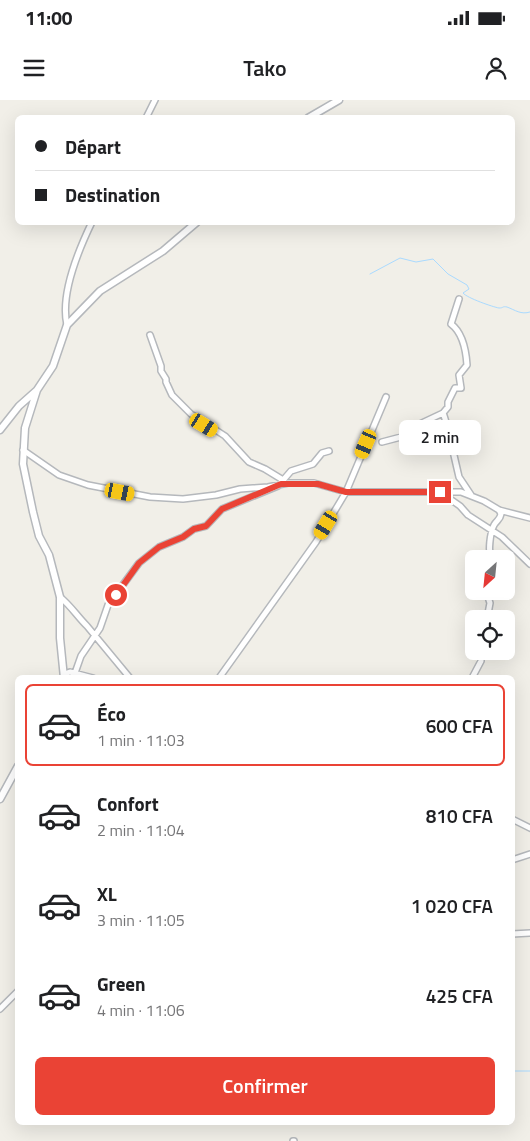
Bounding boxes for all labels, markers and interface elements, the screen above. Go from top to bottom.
text: 11:00 [25,3,72,32]
text: Tako [243,51,287,85]
icon: menu [20,54,48,82]
icon: person [482,54,510,82]
text: Départ [65,132,121,161]
text: Destination [65,180,160,209]
car [187,411,220,439]
callout: 2 min [399,420,481,454]
text: 2 min [421,425,459,449]
car [353,427,378,461]
route end [429,481,451,503]
car [103,482,136,502]
car [311,508,340,542]
north arrow [465,550,515,600]
map controls [465,550,515,660]
route start [105,584,127,606]
button: locate [465,610,515,660]
text: Éco [97,699,126,728]
icon: car [37,703,82,748]
text: 600 CFA [426,711,493,740]
text: 1 min · 11:03 [97,728,185,752]
text: Confort [97,789,159,818]
icon: car [37,793,82,838]
text: 810 CFA [426,801,493,830]
text: 2 min · 11:04 [97,818,185,842]
text: XL [97,879,117,908]
icon: car [37,883,82,928]
text: 1 020 CFA [411,891,493,920]
text: 3 min · 11:05 [97,908,185,932]
text: Green [97,969,146,998]
icon: car [37,973,82,1018]
text: 425 CFA [426,981,493,1010]
text: 4 min · 11:06 [97,998,185,1022]
button: Confirmer [35,1057,495,1115]

